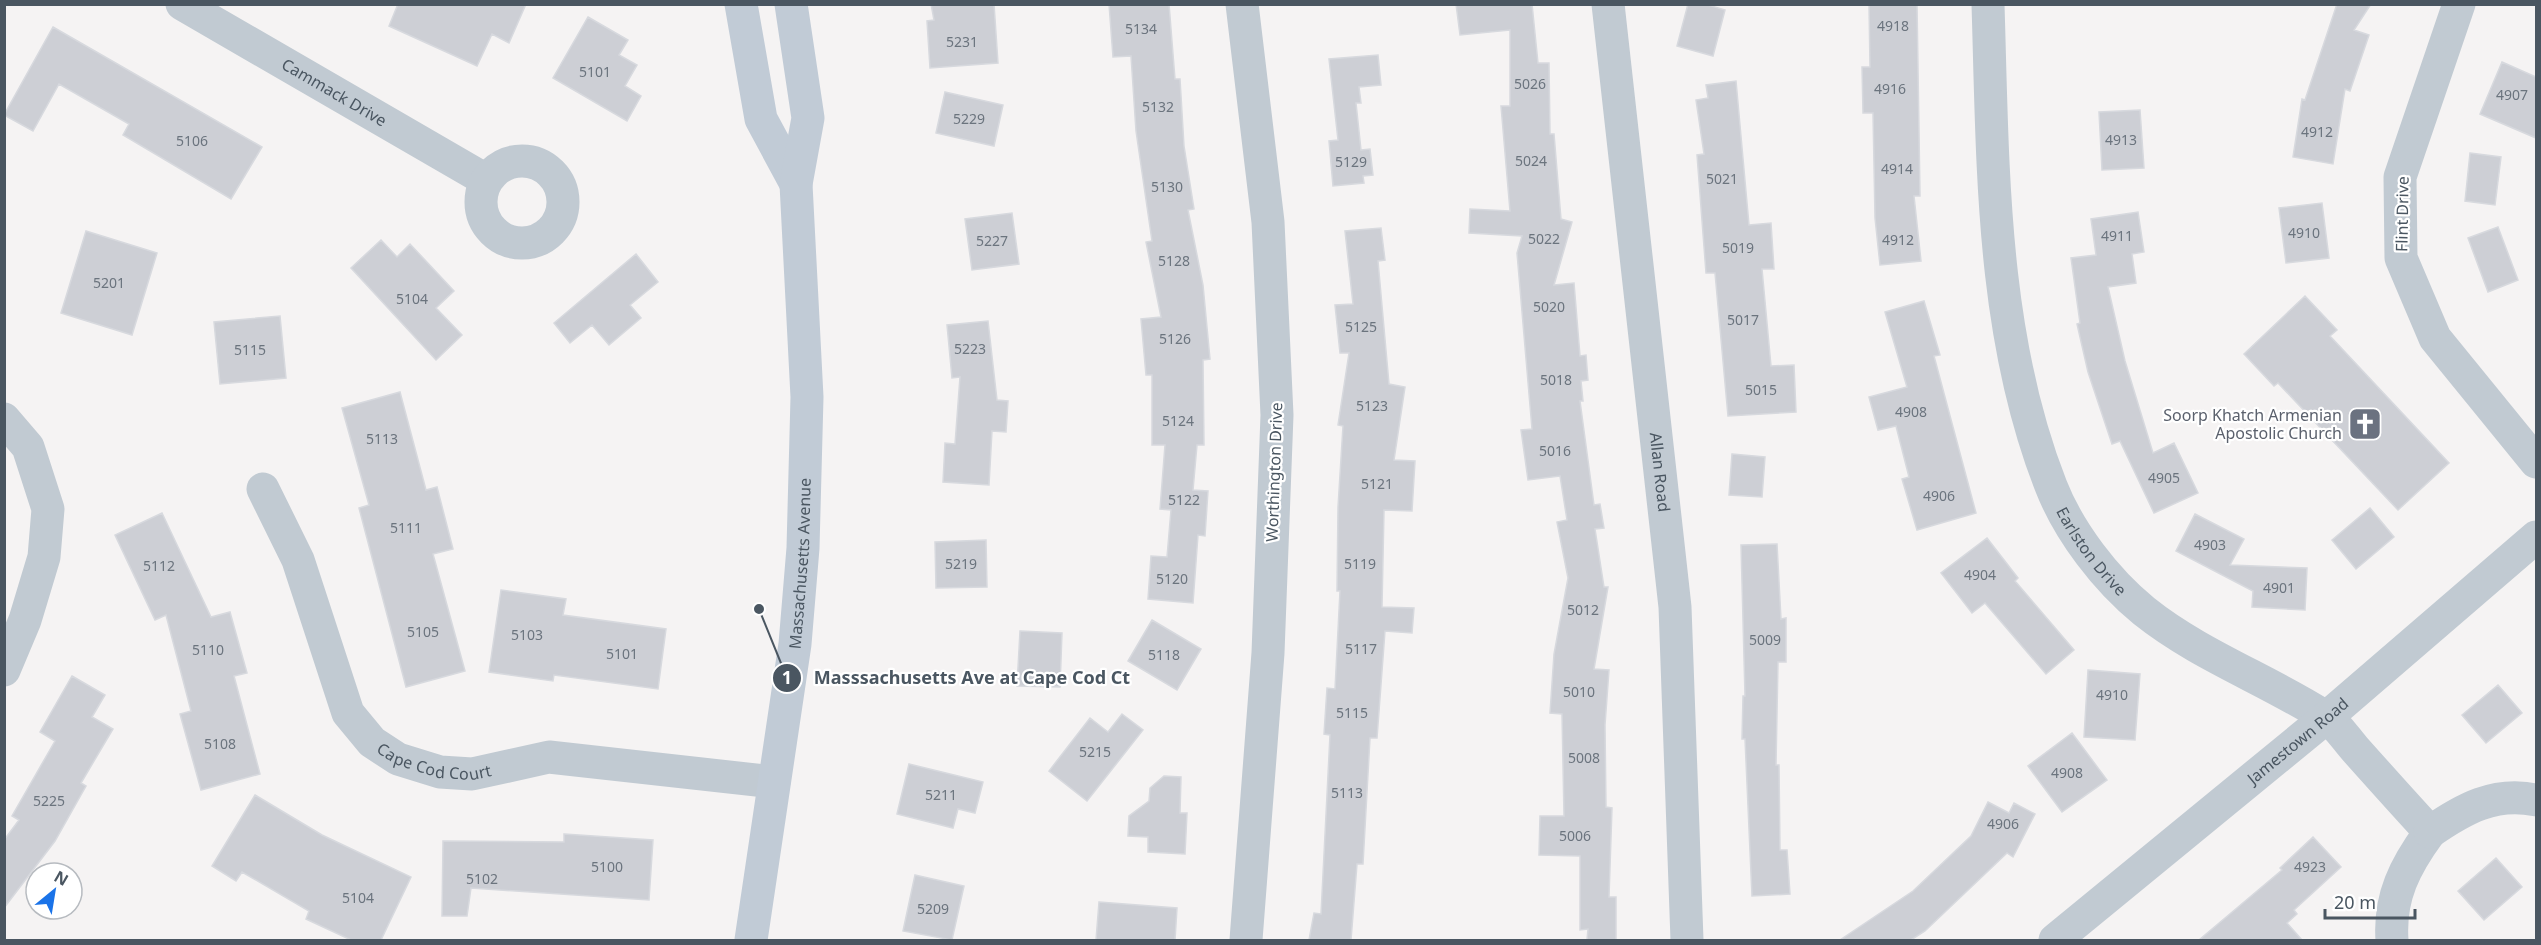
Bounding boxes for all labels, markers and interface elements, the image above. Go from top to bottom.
house number: 4918 [1877,16,1909,35]
house number: 5134 [1125,19,1157,38]
house number: 5231 [946,32,978,51]
street label: Cammack Drive [278,53,391,131]
house number: 5101 [579,62,611,81]
house number: 5026 [1514,74,1546,93]
house number: 4916 [1874,79,1906,98]
house number: 4907 [2496,85,2528,104]
house number: 5132 [1142,97,1174,116]
house number: 5229 [953,109,985,128]
house number: 4912 [2301,122,2333,141]
house number: 4913 [2105,130,2137,149]
house number: 5106 [176,131,208,150]
house number: 5024 [1515,151,1547,170]
house number: 5129 [1335,152,1367,171]
house number: 4914 [1881,159,1913,178]
house number: 5021 [1706,169,1738,188]
street label: Flint Drive [2390,176,2414,252]
house number: 5130 [1151,177,1183,196]
house number: 4910 [2288,223,2320,242]
house number: 4911 [2101,226,2133,245]
house number: 5022 [1528,229,1560,248]
house number: 4912 [1882,230,1914,249]
house number: 5227 [976,231,1008,250]
house number: 5019 [1722,238,1754,257]
house number: 5128 [1158,251,1190,270]
house number: 5201 [93,273,125,292]
house number: 5104 [396,289,428,308]
house number: 5020 [1533,297,1565,316]
house number: 5017 [1727,310,1759,329]
house number: 5125 [1345,317,1377,336]
house number: 5126 [1159,329,1191,348]
house number: 5223 [954,339,986,358]
house number: 5115 [234,340,266,359]
house number: 5018 [1540,370,1572,389]
house number: 5015 [1745,380,1777,399]
house number: 5123 [1356,396,1388,415]
street label: Worthington Drive [1261,402,1287,542]
house number: 4908 [1895,402,1927,421]
place label: Soorp Khatch Armenian Apostolic Church [2163,404,2342,444]
church icon: Soorp Khatch Armenian Apostolic Church [2347,406,2383,442]
house number: 5124 [1162,411,1194,430]
house number: 5113 [366,429,398,448]
street label: Allan Road [1645,431,1675,513]
house number: 5016 [1539,441,1571,460]
house number: 4905 [2148,468,2180,487]
house number: 5121 [1361,474,1393,493]
street label: Massachusetts Avenue [784,478,816,650]
house number: 4906 [1923,486,1955,505]
house number: 5122 [1168,490,1200,509]
street label: Earlston Drive [2051,503,2132,601]
house number: 5111 [390,518,422,537]
house number: 4903 [2194,535,2226,554]
house number: 5219 [945,554,977,573]
house number: 5119 [1344,554,1376,573]
house number: 5112 [143,556,175,575]
house number: 4904 [1964,565,1996,584]
house number: 5120 [1156,569,1188,588]
house number: 4901 [2263,578,2295,597]
house number: 5012 [1567,600,1599,619]
house number: 5105 [407,622,439,641]
house number: 5103 [511,625,543,644]
house number: 5009 [1749,630,1781,649]
house number: 5117 [1345,639,1377,658]
house number: 5110 [192,640,224,659]
house number: 5101 [606,644,638,663]
house number: 5118 [1148,645,1180,664]
callout: Masssachusetts Ave at Cape Cod Ct [772,660,1143,696]
text: 1 [782,665,792,689]
text: Masssachusetts Ave at Cape Cod Ct [814,665,1130,689]
house number: 5010 [1563,682,1595,701]
house number: 4910 [2096,685,2128,704]
street label: Jamestown Road [2241,692,2353,790]
house number: 5115 [1336,703,1368,722]
house number: 5108 [204,734,236,753]
street label: Cape Cod Court [373,737,493,785]
house number: 5215 [1079,742,1111,761]
house number: 5008 [1568,748,1600,767]
house number: 4908 [2051,763,2083,782]
house number: 5113 [1331,783,1363,802]
house number: 5211 [925,785,957,804]
house number: 5225 [33,791,65,810]
house number: 4906 [1987,814,2019,833]
house number: 5006 [1559,826,1591,845]
house number: 5100 [591,857,623,876]
house number: 4923 [2294,857,2326,876]
north arrow [24,861,84,921]
text: N [50,865,73,891]
house number: 5102 [466,869,498,888]
scale bar [2325,882,2415,920]
house number: 5104 [342,888,374,907]
text: 20 m [2334,890,2376,914]
house number: 5209 [917,899,949,918]

